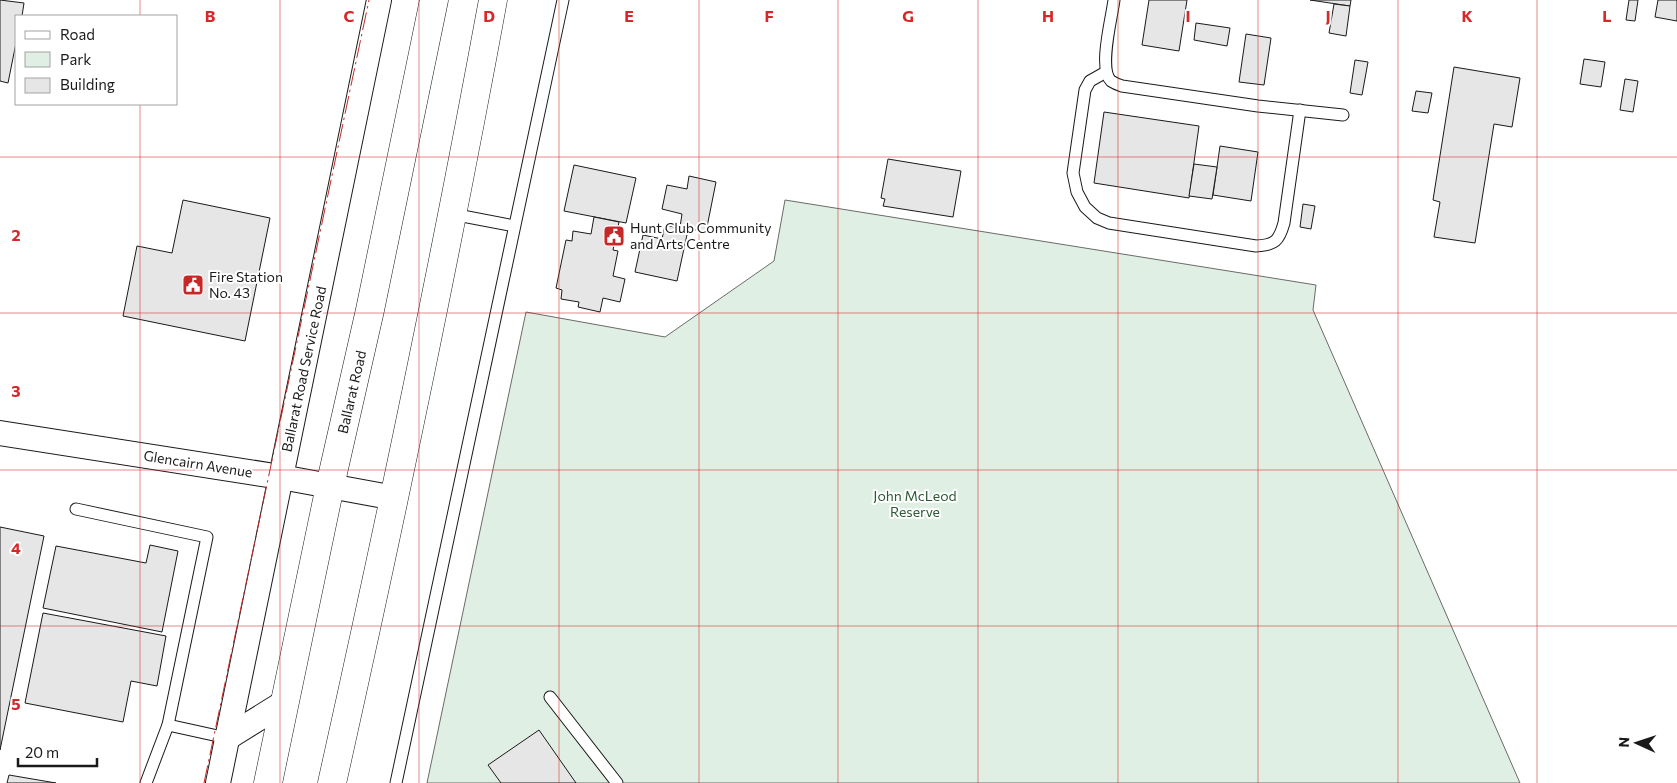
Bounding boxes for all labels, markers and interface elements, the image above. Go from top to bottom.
text: B [205,6,216,25]
text: C [344,6,355,25]
text: D [483,6,495,25]
text: E [624,6,634,25]
text: F [764,6,774,25]
text: G [902,6,914,25]
text: H [1042,6,1054,25]
text: I [1185,6,1191,25]
text: J [1325,6,1331,25]
text: K [1461,6,1473,25]
text: L [1602,6,1612,25]
legend [15,15,178,105]
text: Road [60,25,95,43]
text: Park [60,50,91,68]
text: Building [60,75,115,93]
place label: Hunt Club Community and Arts Centre [630,219,772,252]
public building icon: Hunt Club Community and Arts Centre [602,224,626,248]
text: 2 [11,225,21,244]
place label: Fire Station No. 43 [209,268,283,301]
public building icon: Fire Station No. 43 [181,273,205,297]
street label: Ballarat Road Service Road [278,284,329,453]
street label: Ballarat Road [334,349,369,435]
text: 3 [11,381,21,400]
street label: Glencairn Avenue [142,447,254,481]
park label: John McLeod Reserve [873,487,957,520]
text: 4 [11,538,21,557]
text: 5 [11,694,21,713]
north arrow [1612,718,1662,768]
scale bar [18,736,96,768]
text: N [1615,737,1632,748]
text: 20 m [25,743,59,761]

